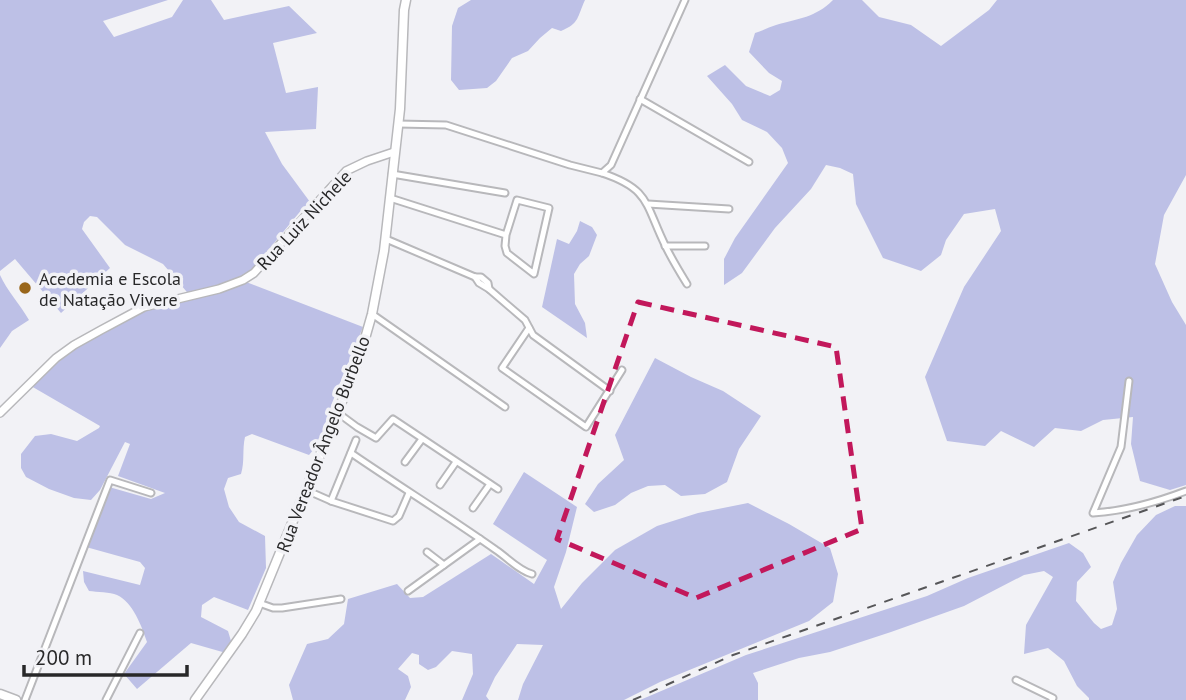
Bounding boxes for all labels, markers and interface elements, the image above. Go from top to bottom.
street label: Rua Luiz Nichele [252,165,356,275]
place label: Acedemia e Escola de Natação Vivere [39,267,181,311]
marker: Acedemia e Escola de Natação Vivere [17,280,33,296]
street label: Rua Vereador Ângelo Burbello [271,333,375,555]
scale bar [24,634,187,678]
text: 200 m [35,644,92,671]

